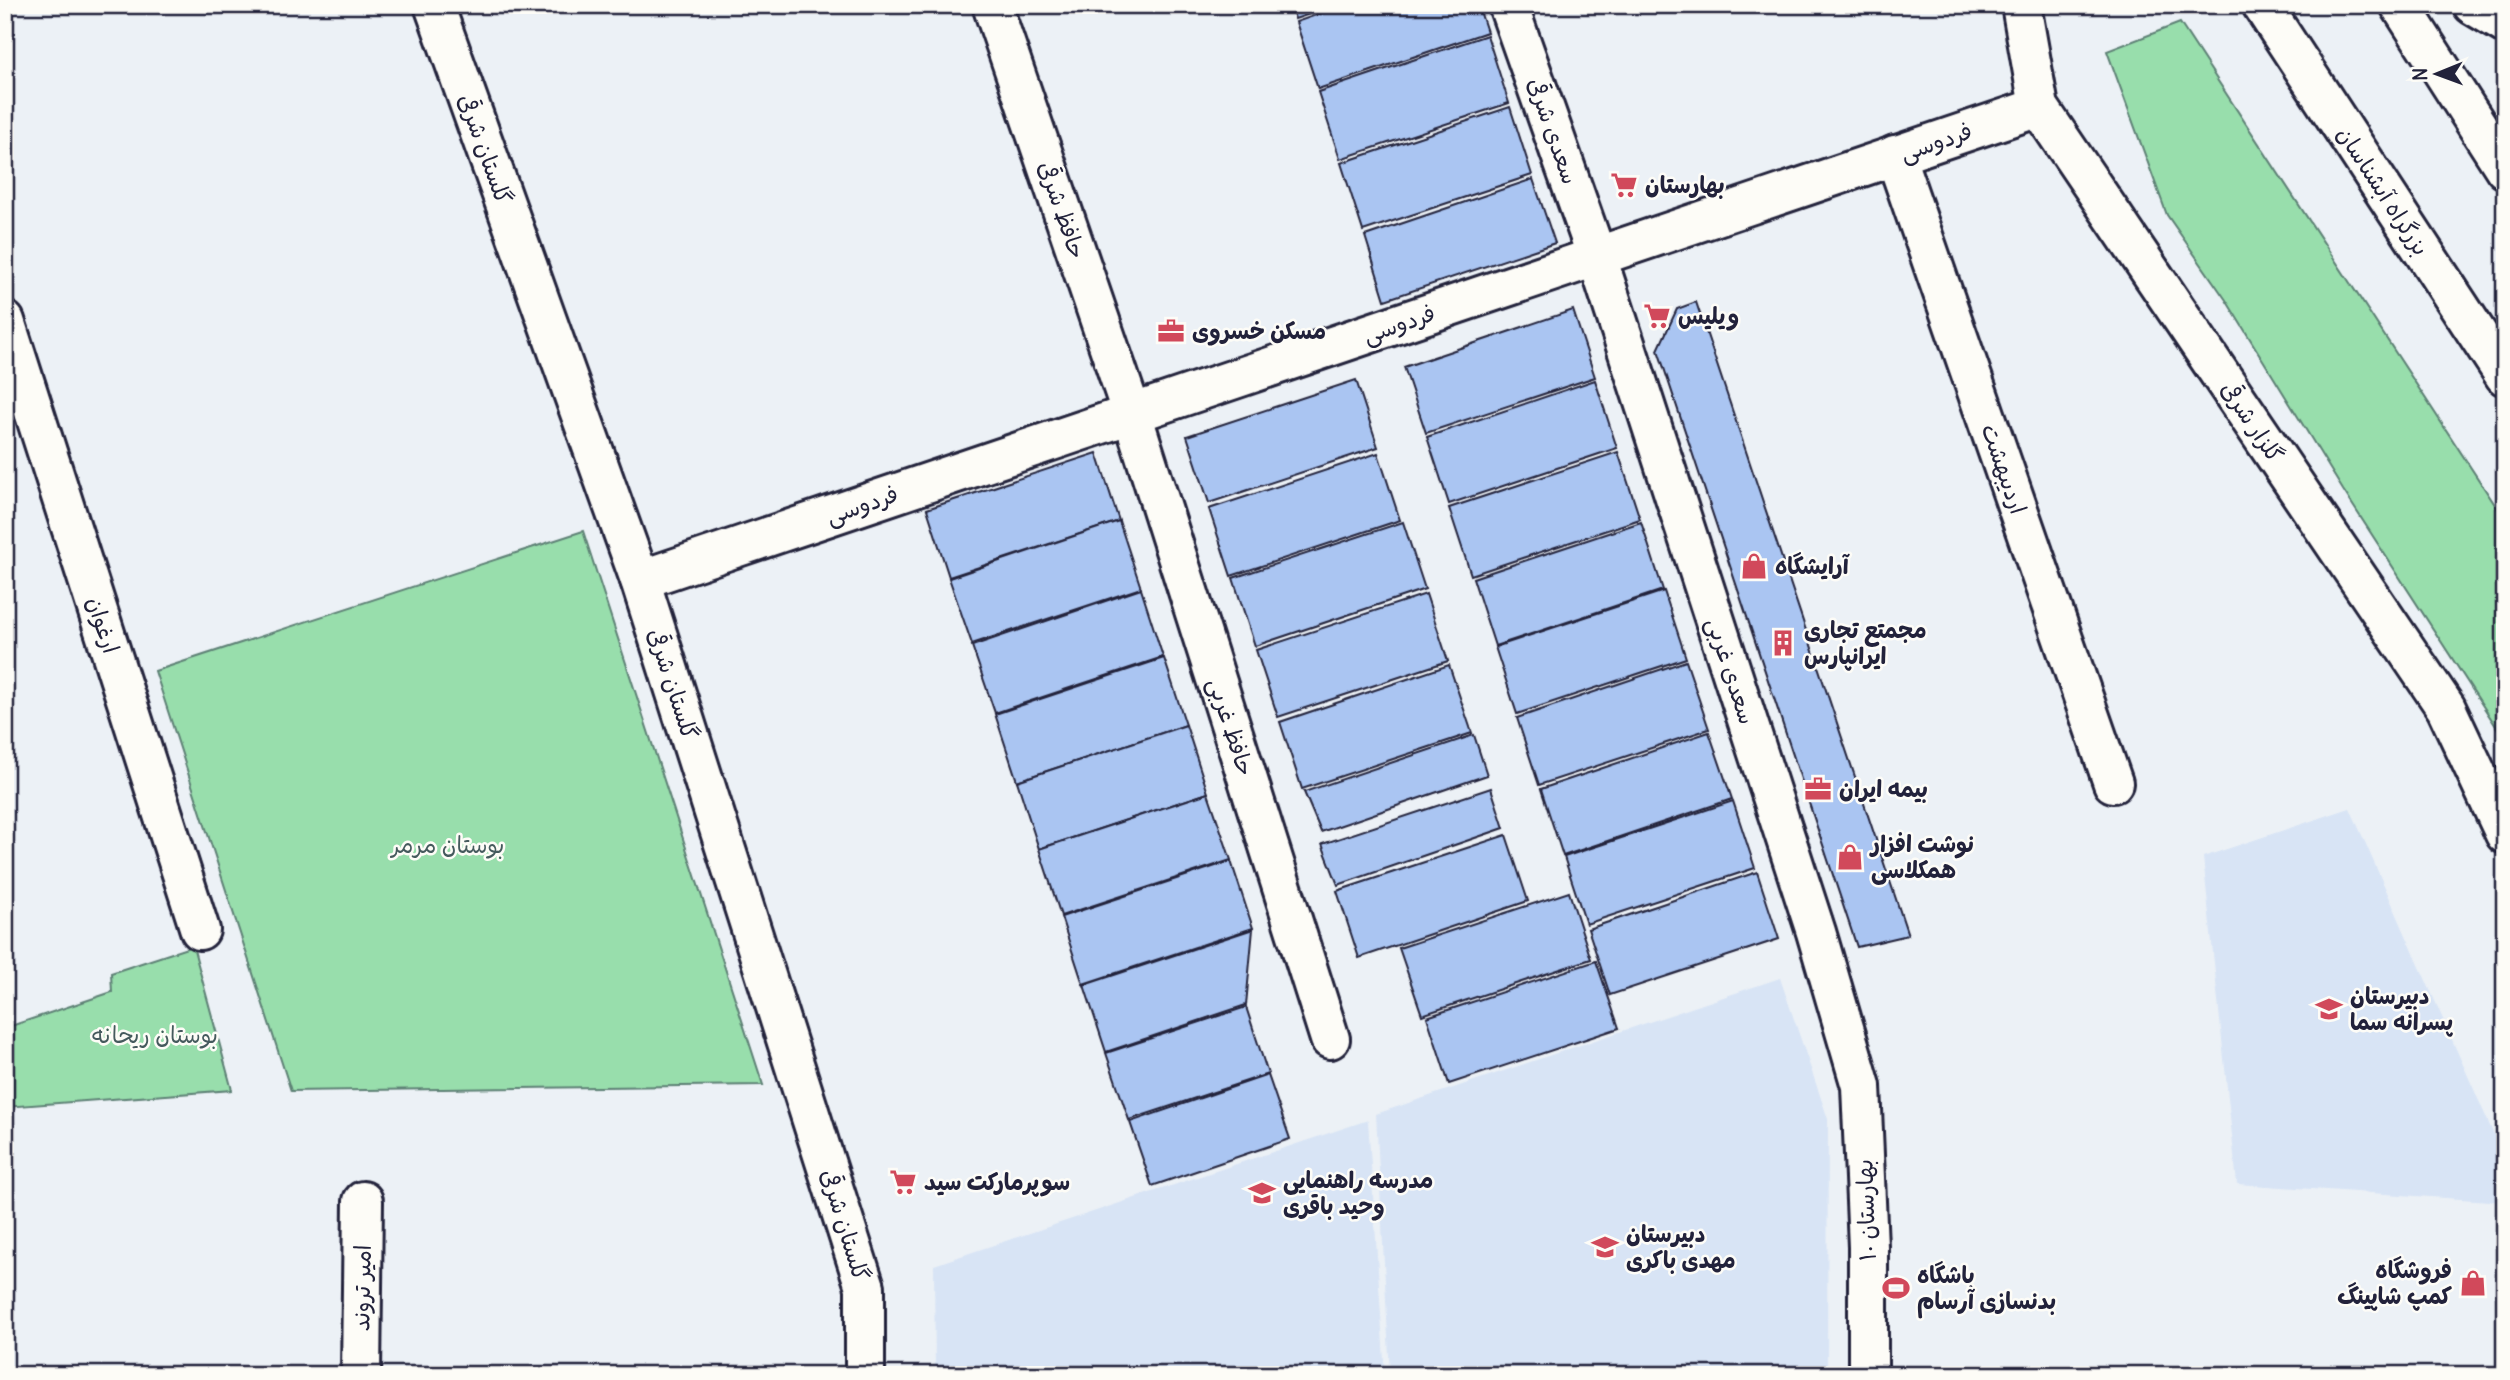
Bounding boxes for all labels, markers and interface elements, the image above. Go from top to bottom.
north arrow [2402,38,2472,108]
text: N [2408,68,2432,81]
street label: سعدی شرقی [1522,74,1585,188]
street label: گلستان شرقی [452,90,519,208]
street label: فردوسی [1896,116,1976,168]
street label: بزرگراه آبشناسان [2331,121,2436,261]
street label: حافظ شرقی [1032,157,1093,262]
supermarket icon: بهارستان [1609,170,1639,200]
place label: بهارستان [1645,170,1725,199]
street label: فردوسی [1359,298,1439,350]
supermarket icon: ویلیس [1642,301,1672,331]
place label: ویلیس [1678,301,1739,331]
office icon: مسکن خسروی [1156,316,1186,346]
place label: مسکن خسروی [1192,316,1326,346]
street label: گلزار شرقی [2215,376,2290,468]
street label: اردیبهشت [1976,420,2033,518]
street label: فردوسی [822,479,902,531]
shop icon: آرایشگاه [1739,551,1769,581]
place label: آرایشگاه [1775,551,1851,580]
street label: ارغوان [81,593,126,657]
street label: سعدی غربی [1700,614,1762,728]
place label: مجمتع تجاری ایرانپارس [1804,615,1927,671]
street label: گلستان شرقی [642,625,705,743]
building icon: مجمتع تجاری ایرانپارس [1768,628,1798,658]
street label: حافظ غربی [1201,674,1261,780]
office icon: بیمه ایران [1803,774,1833,804]
place label: بیمه ایران [1839,774,1928,803]
place label: نوشت افزار همکلاسی [1869,829,1974,885]
park label: بوستان مرمر [389,830,505,859]
shop icon: نوشت افزار همکلاسی [1835,842,1865,872]
place label: دبیرستان پسرانه سما [2350,981,2453,1037]
school or university icon: دبیرستان پسرانه سما [2314,994,2344,1024]
park label: بوستان ریحانه [92,1020,218,1049]
street label: بهارستان ۱۰ [1849,1159,1882,1261]
place label: مدرسه راهنمایی وحید باقری [1283,1165,1433,1221]
street label: گلستان شرقی [815,1166,876,1284]
supermarket icon: سوپرمارکت سید [888,1167,918,1197]
place label: سوپرمارکت سید [924,1167,1070,1197]
school or university icon: مدرسه راهنمایی وحید باقری [1247,1178,1277,1208]
place label: دبیرستان مهدی باکری [1626,1219,1736,1274]
school or university icon: دبیرستان مهدی باکری [1590,1232,1620,1262]
street label: امیر تروند [346,1244,377,1332]
place label: فروشگاه کمپ شاپینگ [2337,1255,2453,1311]
place label: باشگاه بدنسازی آرسام [1917,1260,2056,1319]
shop icon: فروشگاه کمپ شاپینگ [2458,1268,2488,1298]
sports icon: باشگاه بدنسازی آرسام [1881,1273,1911,1303]

